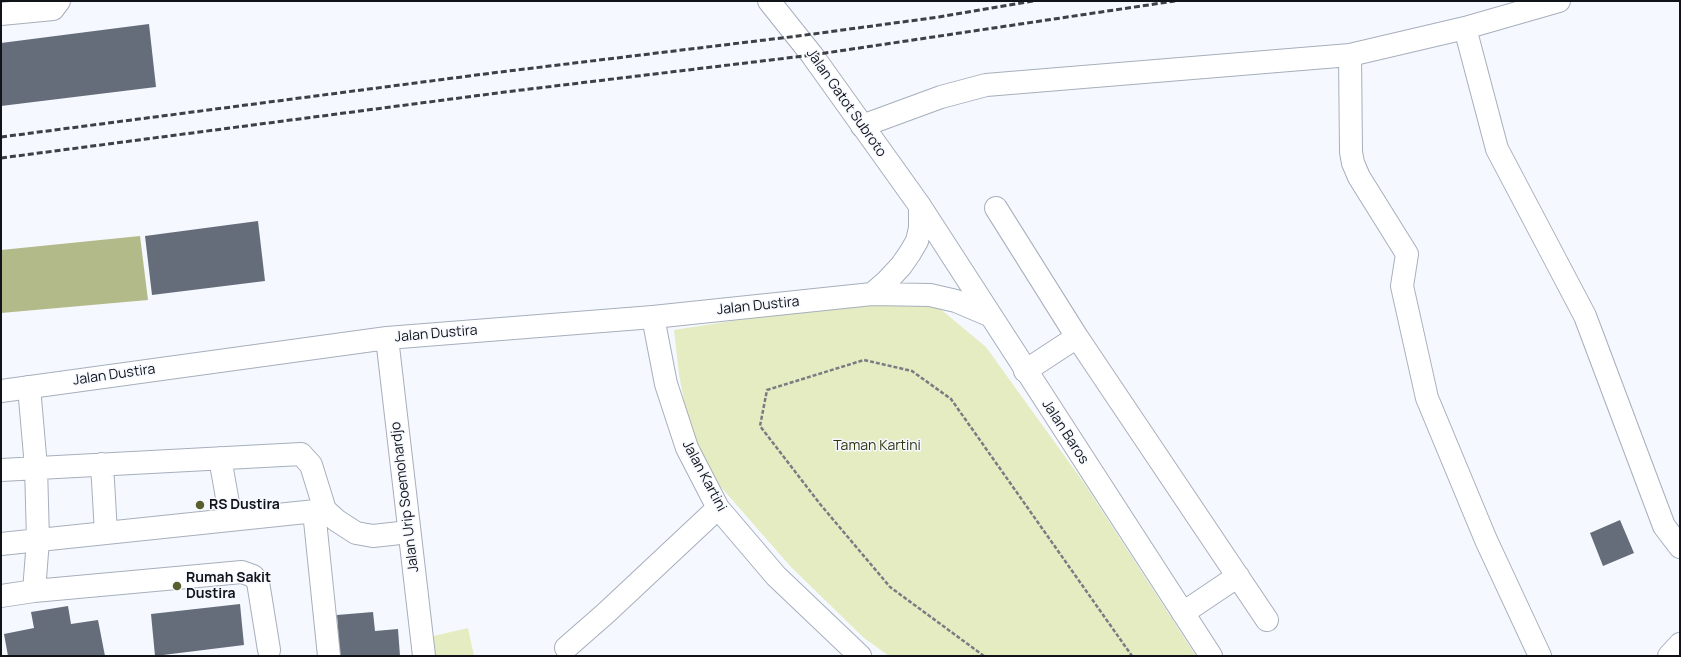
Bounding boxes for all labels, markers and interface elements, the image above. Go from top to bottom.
street label: Jalan Gatot Subroto [802,46,890,160]
street label: Jalan Dustira [716,293,800,319]
street label: Jalan Dustira [394,322,478,346]
street label: Jalan Dustira [72,361,156,389]
street label: Jalan Baros [1038,397,1092,467]
street label: Jalan Urip Soemohardjo [387,421,423,573]
street label: Jalan Kartini [678,438,730,514]
park label: Taman Kartini [833,438,921,454]
place label: RS Dustira [209,497,280,513]
marker: RS Dustira [194,499,206,511]
place label: Rumah Sakit Dustira [186,570,271,602]
marker: Rumah Sakit Dustira [171,580,183,592]

